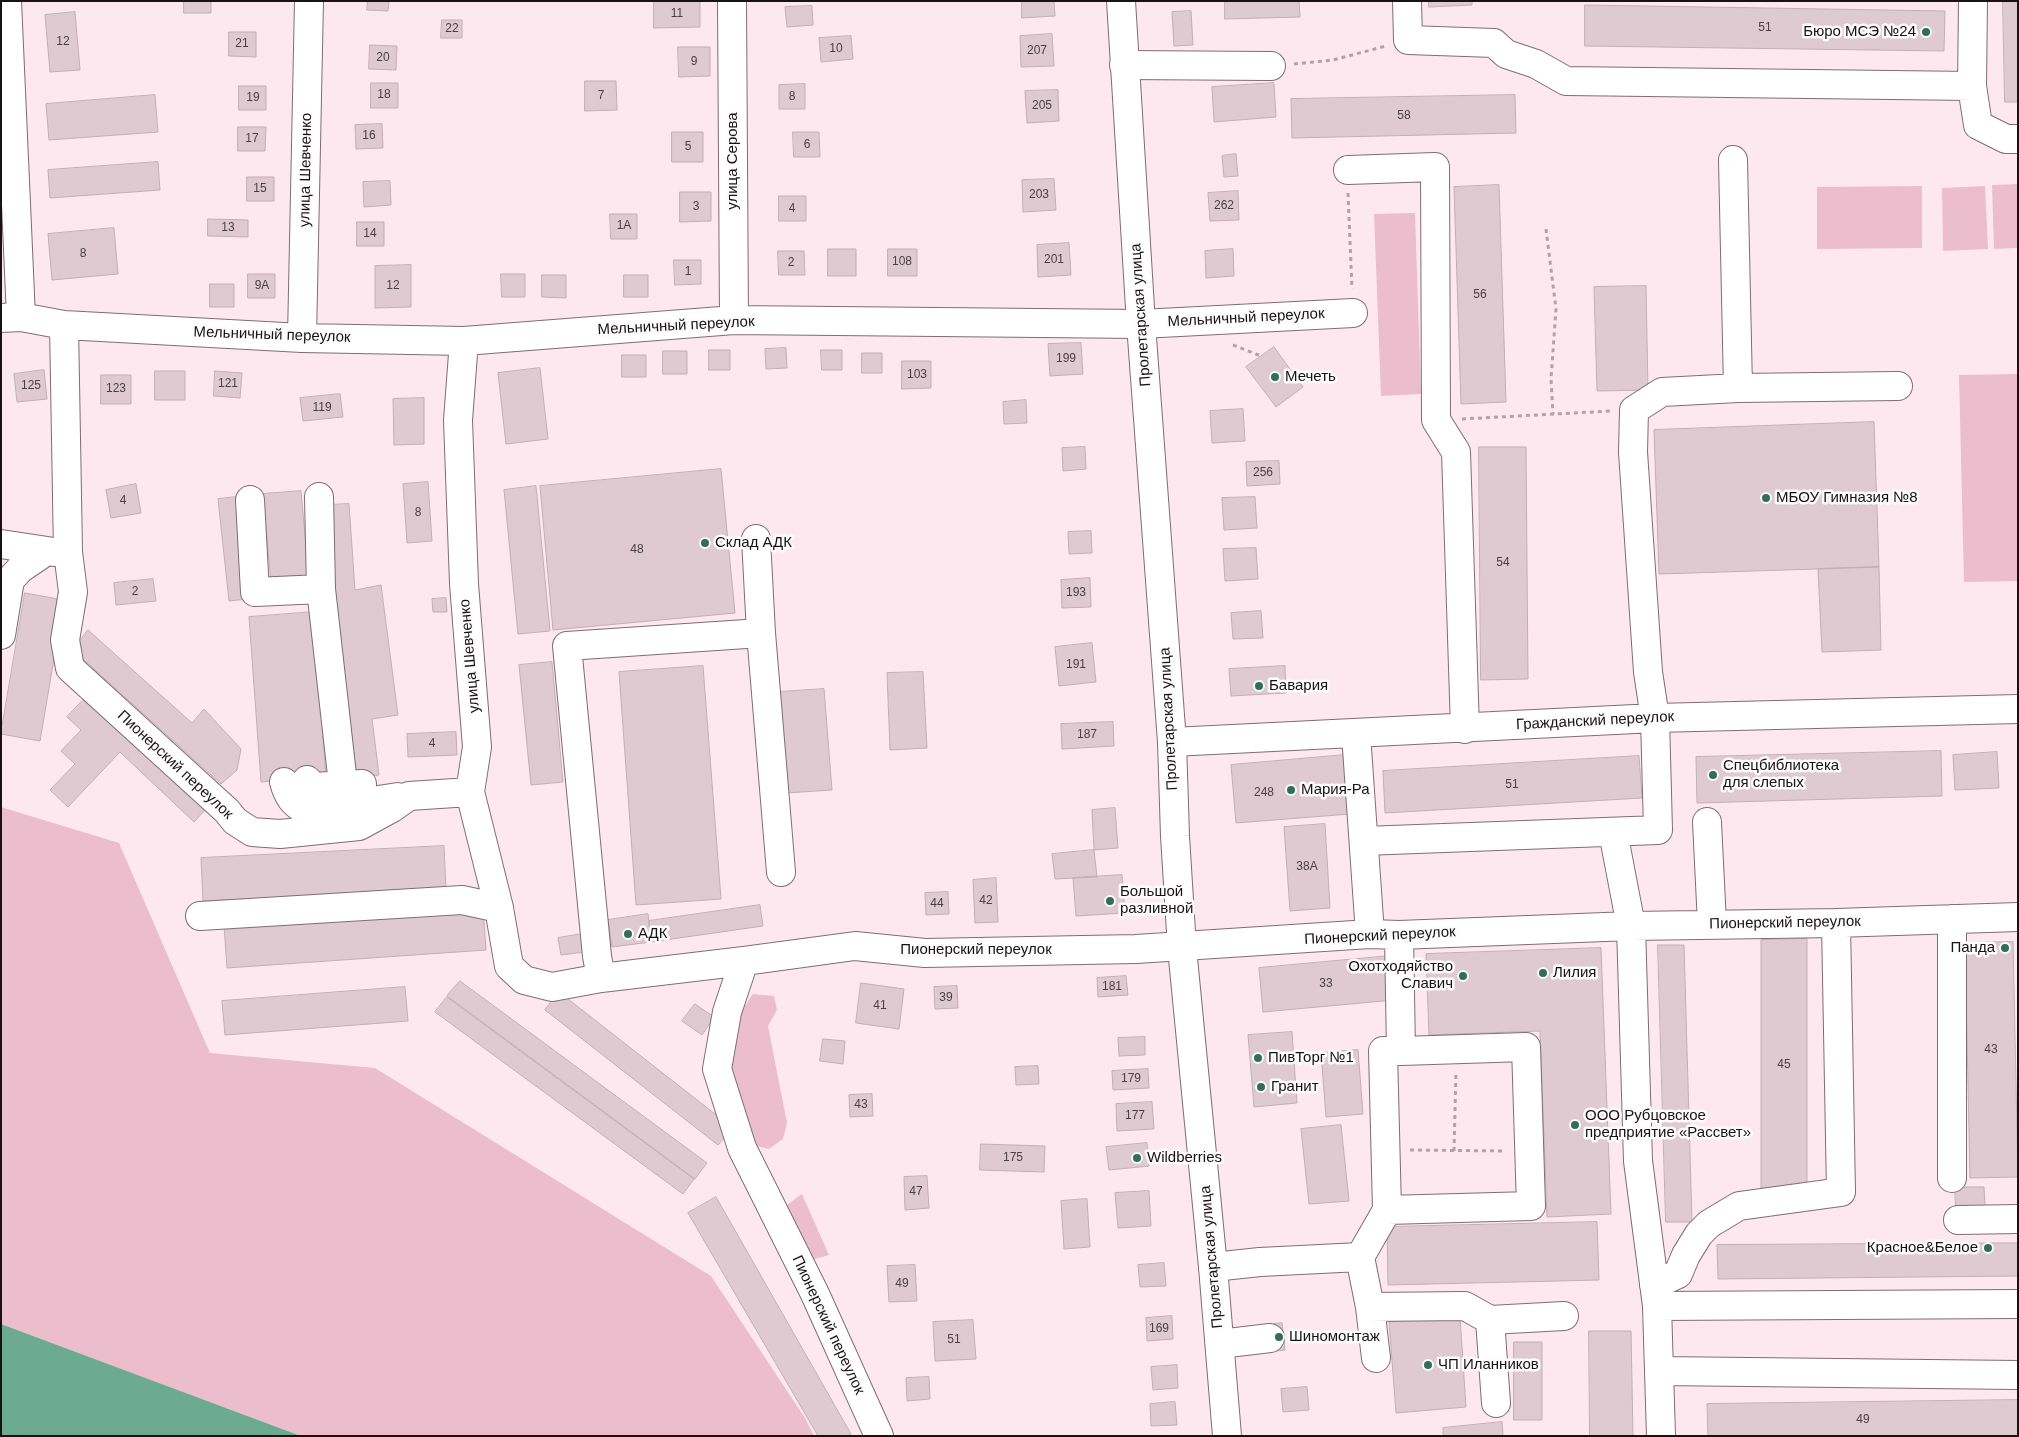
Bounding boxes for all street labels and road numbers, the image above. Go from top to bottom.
street label: улица Серова [724,112,742,210]
street label: улица Шевченко [296,113,316,227]
street label: Пролетарская улица [1127,243,1155,387]
street label: Мельничный переулок [1167,305,1325,331]
street label: Мельничный переулок [597,313,755,339]
street label: Мельничный переулок [193,323,351,347]
street label: улица Шевченко [456,598,484,714]
street label: Пролетарская улица [1156,647,1182,791]
street label: Пионерский переулок [113,707,237,823]
street label: Гражданский переулок [1515,708,1675,734]
street label: Пионерский переулок [1709,913,1861,933]
street label: Пионерский переулок [1304,923,1456,949]
street label: Пионерский переулок [900,941,1052,959]
street label: Пролетарская улица [1197,1185,1227,1329]
street label: Пионерский переулок [788,1253,868,1397]

